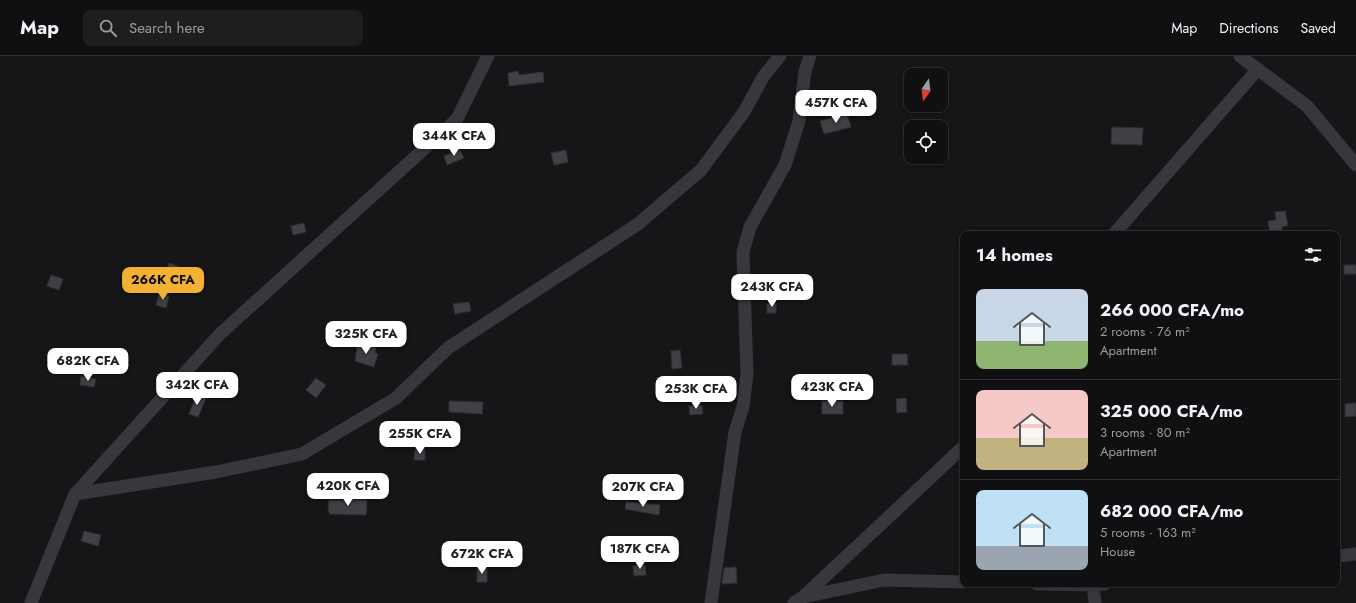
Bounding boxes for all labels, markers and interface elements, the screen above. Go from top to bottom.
search box [83,10,363,46]
text: Map [20,14,59,41]
icon: search [97,17,119,39]
text: Search here [129,17,205,39]
text: Map [1171,18,1197,38]
text: Directions [1219,18,1279,38]
text: Saved [1301,18,1336,38]
north arrow [904,68,948,112]
map controls [904,68,948,164]
pin: 457K CFA [795,90,877,124]
text: 457K CFA [804,93,868,112]
button: locate [904,120,948,164]
pin: 344K CFA [413,123,495,157]
text: 344K CFA [422,126,486,145]
text: 14 homes [976,243,1053,267]
icon: filters [1302,244,1324,266]
pin: 266K CFA [122,267,204,301]
text: 266K CFA [131,270,195,289]
pin: 243K CFA [731,274,813,308]
text: 243K CFA [740,277,804,296]
text: 266 000 CFA/mo [1100,298,1244,322]
icon: home [1008,305,1056,353]
pin: 325K CFA [325,321,407,355]
text: 2 rooms · 76 m² [1100,322,1190,341]
text: 325K CFA [335,324,397,343]
text: Apartment [1100,341,1157,360]
pin: 682K CFA [47,348,129,382]
text: 682K CFA [56,351,120,370]
pin: 342K CFA [156,372,238,406]
pin: 423K CFA [791,374,873,408]
text: 342K CFA [165,375,229,394]
pin: 253K CFA [655,376,737,410]
text: 423K CFA [800,377,864,396]
text: 253K CFA [665,379,727,398]
text: 325 000 CFA/mo [1100,399,1243,423]
icon: home [1008,406,1056,454]
pin: 255K CFA [379,421,461,455]
text: 3 rooms · 80 m² [1100,423,1190,442]
text: 255K CFA [388,424,452,443]
text: Apartment [1100,442,1157,461]
pin: 420K CFA [307,473,389,507]
pin: 207K CFA [602,474,684,508]
text: 420K CFA [316,476,380,495]
text: 207K CFA [612,477,674,496]
text: 682 000 CFA/mo [1100,499,1243,523]
icon: home [1008,506,1056,554]
text: 5 rooms · 163 m² [1100,523,1196,542]
pin: 187K CFA [599,536,681,570]
text: 187K CFA [610,539,670,558]
pin: 672K CFA [441,541,523,575]
text: House [1100,542,1135,561]
text: 672K CFA [451,544,514,563]

